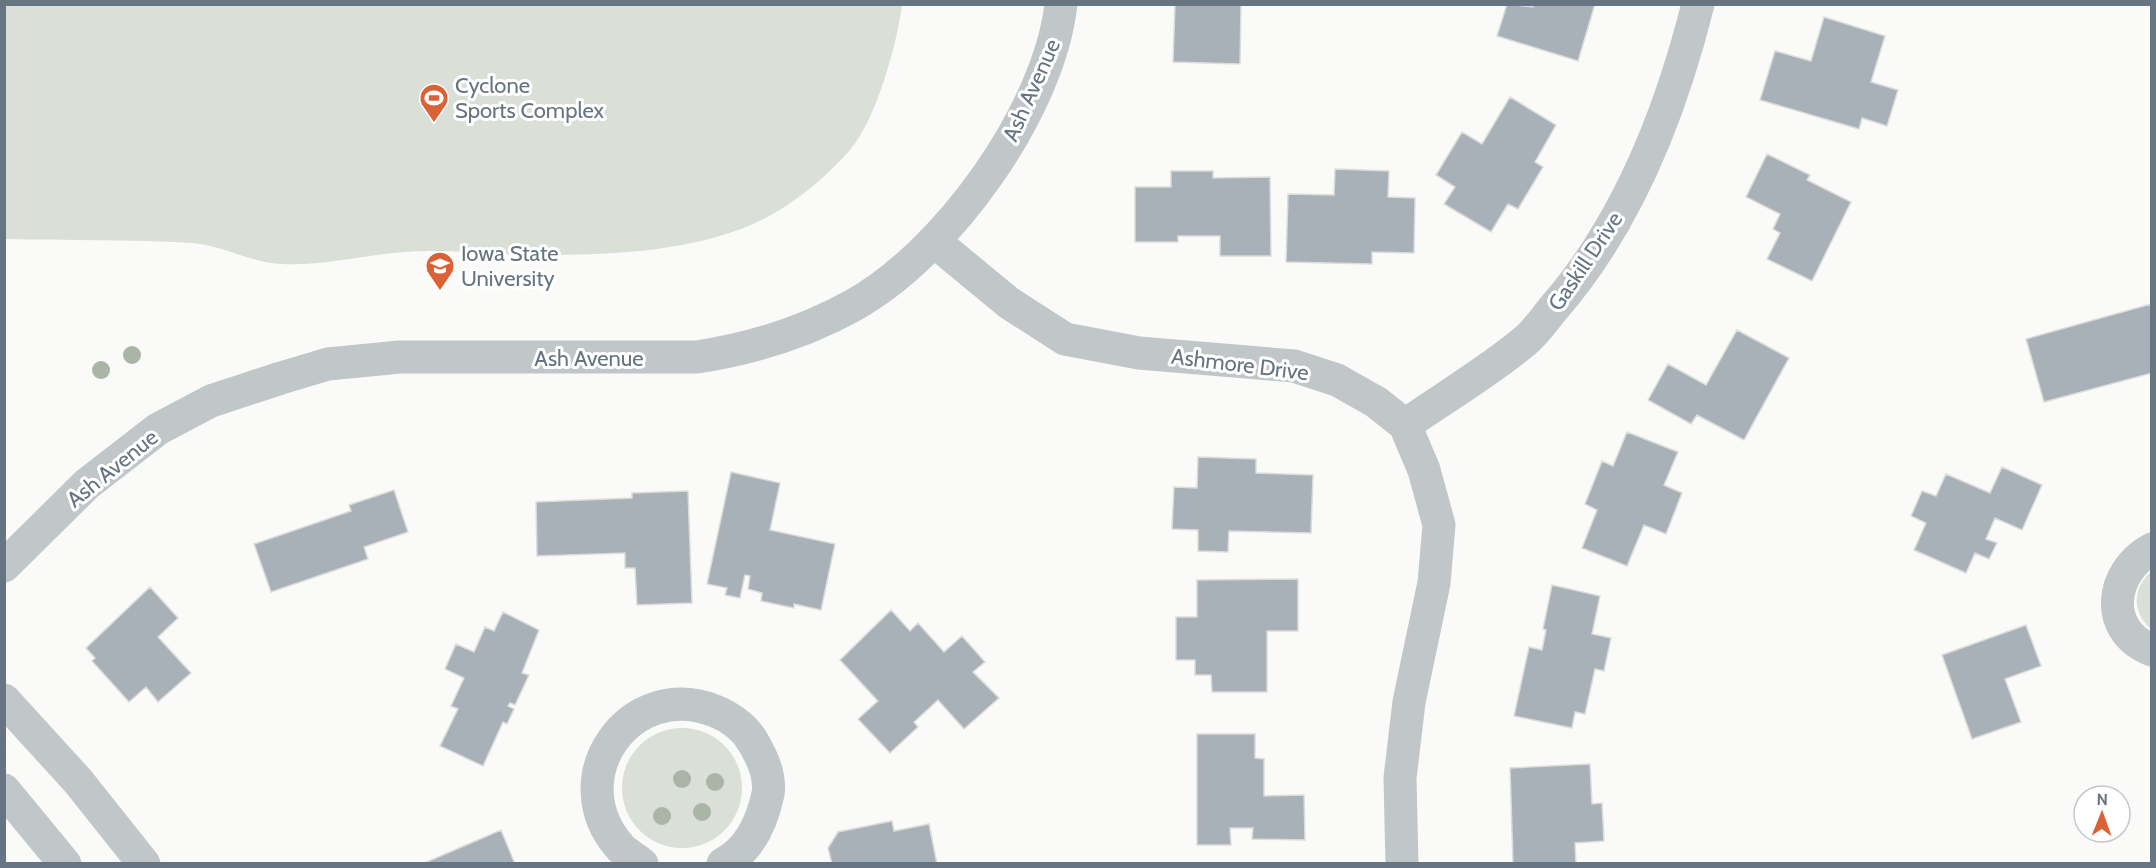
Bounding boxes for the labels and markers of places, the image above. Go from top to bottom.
place label: Cyclone Sports Complex [455,72,605,124]
sports icon: Cyclone Sports Complex [418,82,450,124]
place label: Iowa State University [461,240,559,292]
school or university icon: Iowa State University [424,250,456,292]

